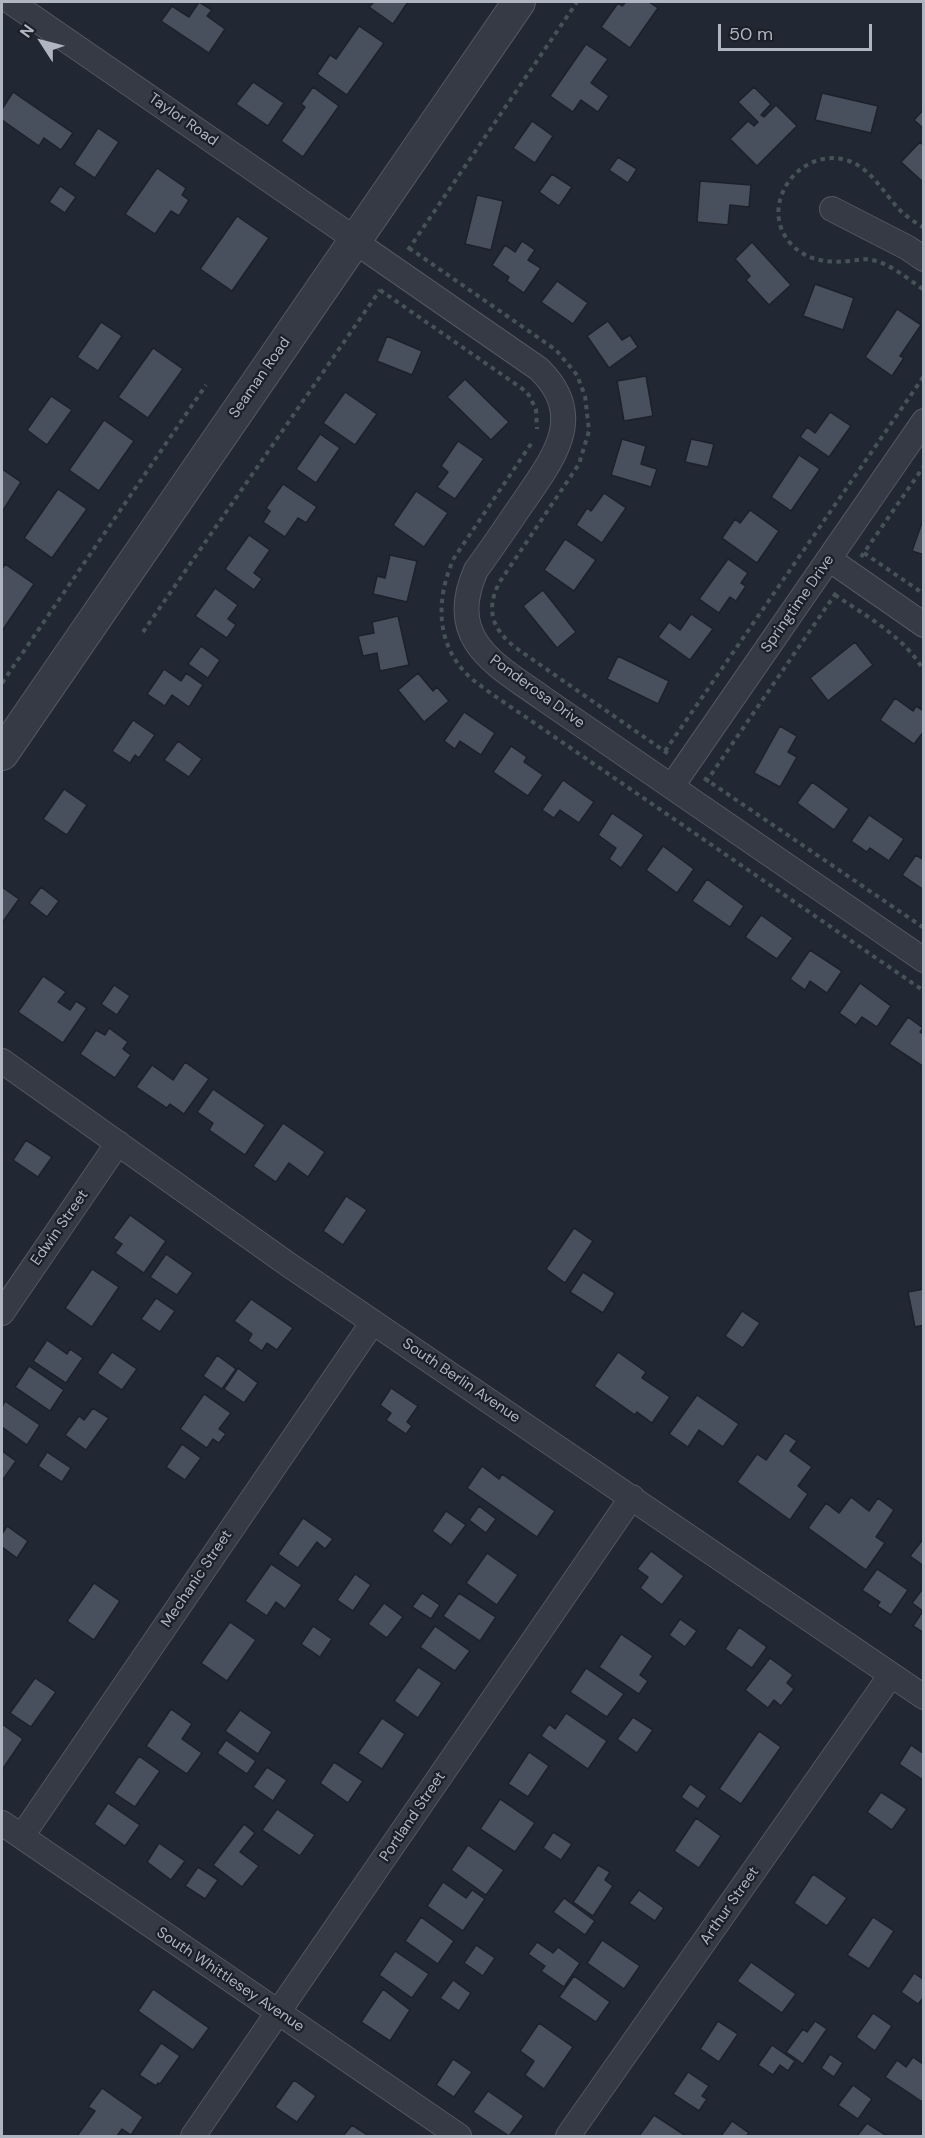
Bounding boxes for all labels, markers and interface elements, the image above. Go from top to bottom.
north arrow [12,12,72,72]
scale bar [721,12,876,50]
text: N [15,20,39,42]
text: 50 m [729,22,773,46]
street label: Taylor Road [145,90,221,150]
street label: Seaman Road [226,334,294,422]
street label: Springtime Drive [758,552,838,656]
street label: Ponderosa Drive [486,651,588,733]
street label: Edwin Street [27,1187,93,1269]
street label: South Berlin Avenue [399,1335,523,1427]
street label: Mechanic Street [158,1527,236,1631]
street label: Portland Street [376,1769,450,1865]
street label: Arthur Street [697,1864,763,1948]
street label: South Whittlesey Avenue [153,1924,307,2036]

